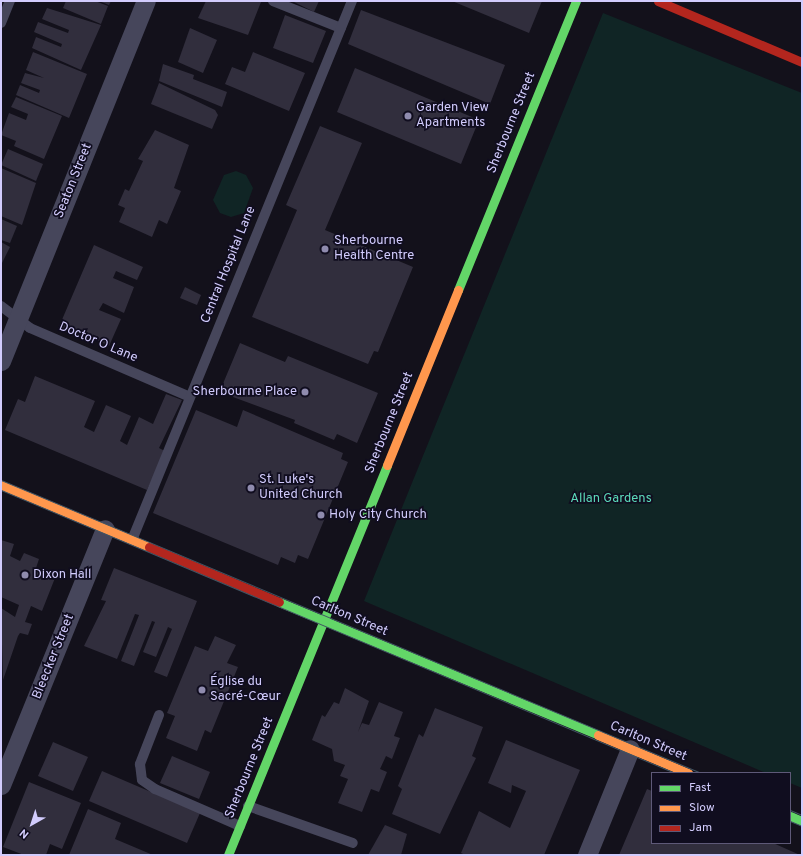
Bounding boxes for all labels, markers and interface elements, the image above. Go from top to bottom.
street label: Sherbourne Street [485,70,539,176]
place label: Garden View Apartments [416,101,489,132]
marker: Garden View Apartments [403,111,413,121]
street label: Seaton Street [52,141,96,221]
street label: Central Hospital Lane [198,204,260,326]
place label: Sherbourne Health Centre [334,234,414,265]
marker: Sherbourne Health Centre [319,243,331,255]
street label: Doctor O Lane [56,319,140,367]
street label: Sherbourne Street [363,370,417,476]
place label: Sherbourne Place [193,384,297,400]
marker: Sherbourne Place [300,387,310,397]
place label: St. Luke's United Church [259,473,343,504]
marker: St. Luke's United Church [246,483,256,493]
park label: Allan Gardens [570,491,652,507]
place label: Holy City Church [329,507,427,523]
marker: Holy City Church [316,510,326,520]
place label: Dixon Hall [33,567,91,583]
marker: Dixon Hall [20,570,30,580]
street label: Carlton Street [308,594,390,640]
street label: Bleecker Street [30,612,78,702]
place label: Église du Sacré-Cœur [210,675,281,706]
marker: Église du Sacré-Cœur [197,685,207,695]
street label: Sherbourne Street [223,715,277,821]
street label: Carlton Street [607,719,689,765]
legend [651,772,791,844]
text: Fast [689,780,711,796]
text: Slow [689,800,715,816]
north arrow [12,804,52,844]
text: Jam [689,820,712,836]
text: N [17,825,32,841]

